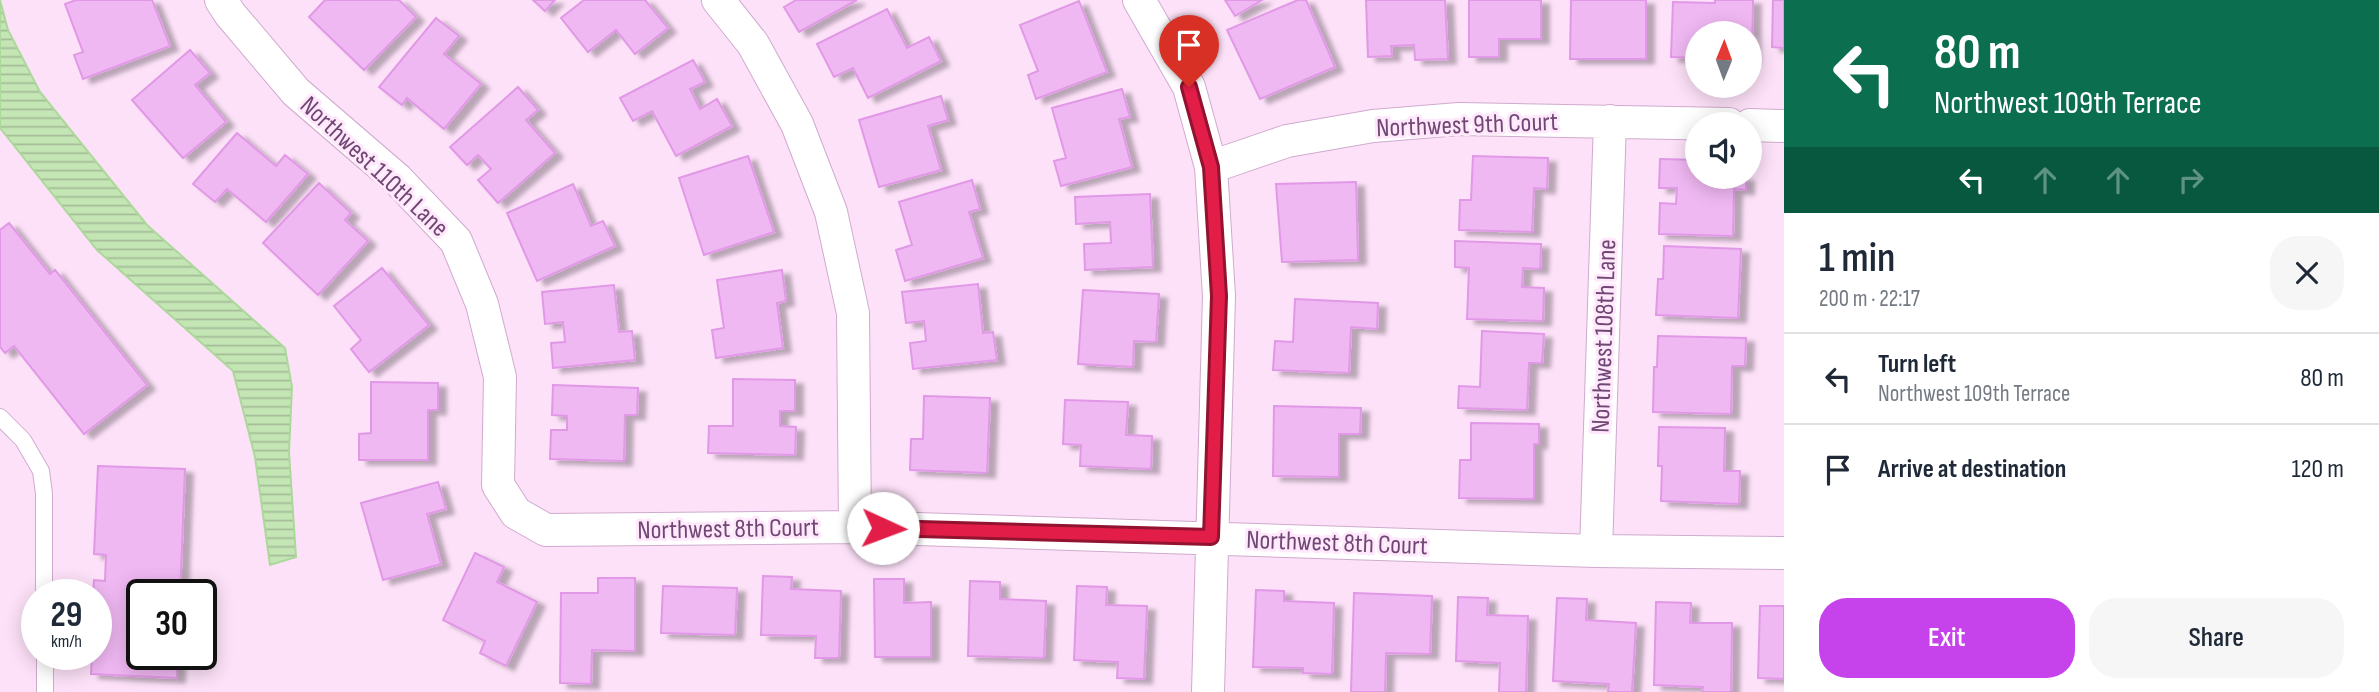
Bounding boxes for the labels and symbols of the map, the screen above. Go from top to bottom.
pin [1159,15,1219,87]
north arrow [1685,21,1762,98]
street label: Northwest 110th Lane [293,90,455,244]
street label: Northwest 9th Court [1376,107,1559,144]
street label: Northwest 108th Lane [1586,239,1623,433]
position arrow [846,491,920,565]
street label: Northwest 8th Court [637,512,819,547]
street label: Northwest 8th Court [1246,525,1428,562]
speed limit sign: 30 [126,579,217,670]

